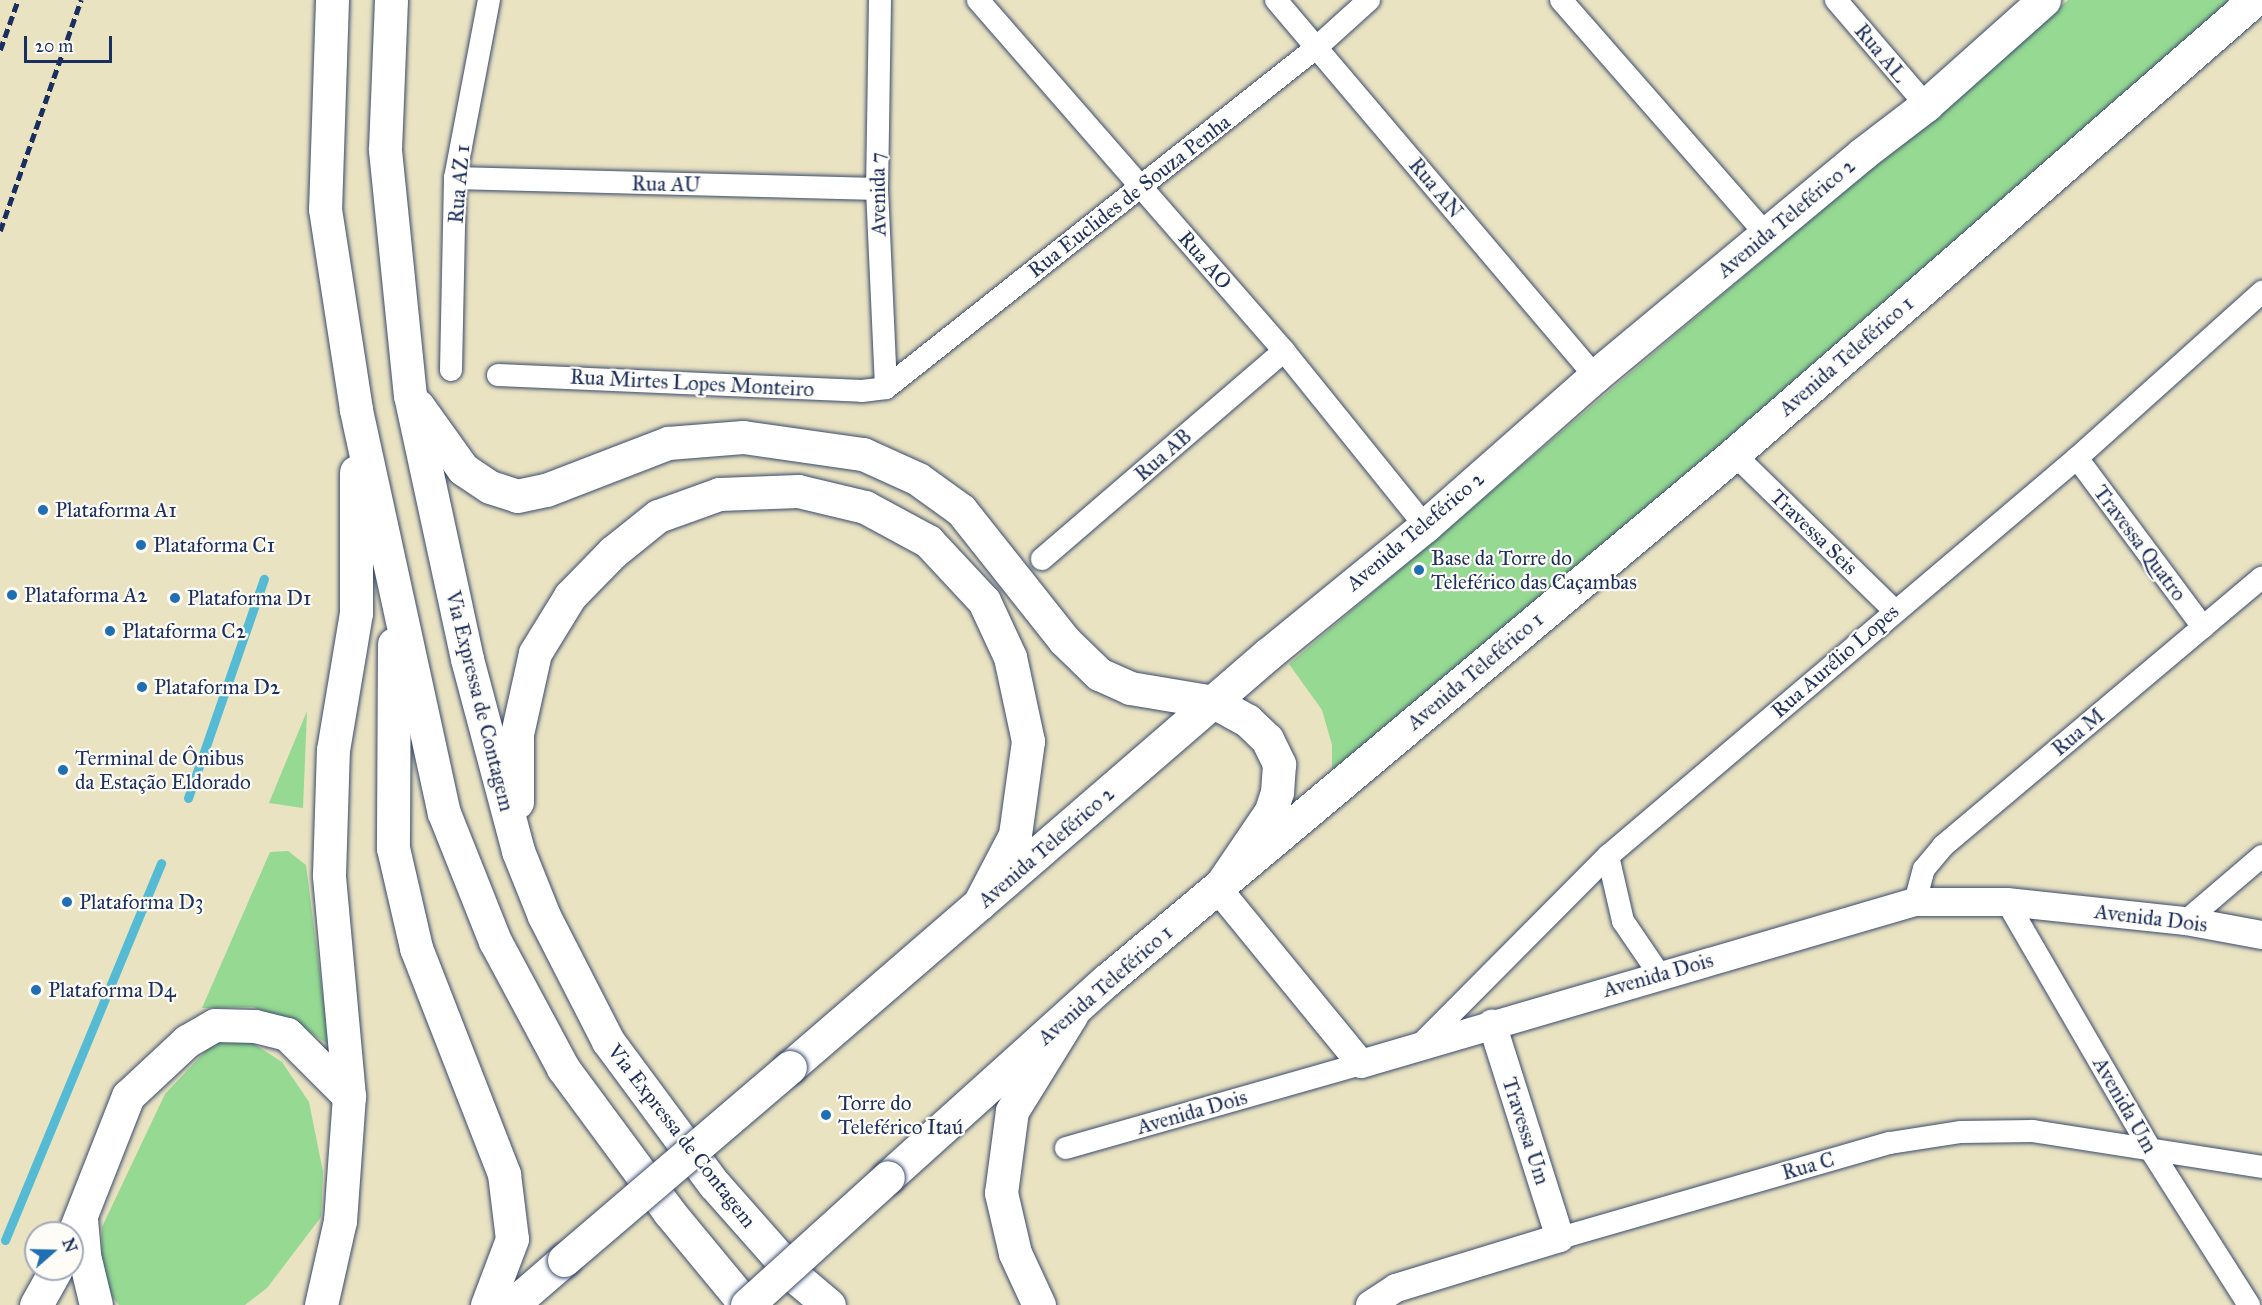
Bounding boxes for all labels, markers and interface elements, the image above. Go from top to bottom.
street label: Rua AL [1849,19,1913,87]
scale bar [27,24,116,62]
text: 20 m [35,35,73,57]
street label: Rua Euclides de Souza Penha [1023,109,1235,283]
street label: Rua AZ 1 [443,143,475,225]
street label: Avenida 7 [865,152,891,236]
street label: Rua AN [1403,153,1469,223]
street label: Avenida Teleférico 2 [1712,153,1860,283]
street label: Rua AU [631,171,701,197]
street label: Rua AO [1173,226,1237,294]
street label: Avenida Teleférico 1 [1773,291,1919,421]
street label: Rua Mirtes Lopes Monteiro [569,364,815,402]
street label: Rua AB [1129,423,1197,487]
street label: Avenida Teleférico 2 [1341,466,1489,596]
street label: Travessa Quatro [2088,480,2192,606]
street label: Travessa Seis [1765,484,1863,580]
place label: Plataforma A1 [55,497,177,523]
marker: Plataforma A1 [36,503,50,517]
place label: Plataforma C1 [153,532,275,558]
marker: Plataforma C1 [134,538,148,552]
place label: Base da Torre do Teleférico das Caçambas [1431,545,1637,595]
marker: Base da Torre do Teleférico das Caçambas [1412,563,1426,577]
place label: Plataforma A2 [24,582,148,608]
place label: Plataforma D1 [187,585,311,611]
marker: Plataforma A2 [5,588,19,602]
street label: Via Expressa de Contagem [440,588,520,814]
marker: Plataforma D1 [168,591,182,605]
street label: Rua Aurélio Lopes [1766,599,1904,723]
street label: Avenida Teleférico 1 [1402,607,1548,735]
place label: Plataforma C2 [122,618,246,644]
marker: Plataforma C2 [103,624,117,638]
place label: Plataforma D2 [154,674,280,700]
marker: Plataforma D2 [135,680,149,694]
street label: Rua M [2047,703,2109,761]
place label: Terminal de Ônibus da Estação Eldorado [75,745,251,795]
marker: Terminal de Ônibus da Estação Eldorado [56,763,70,777]
street label: Avenida Teleférico 2 [973,781,1119,913]
place label: Plataforma D3 [79,889,203,915]
marker: Plataforma D3 [60,895,74,909]
street label: Avenida Dois [2093,899,2209,937]
street label: Avenida Teleférico 1 [1032,920,1178,1050]
street label: Avenida Dois [1600,947,1716,1003]
place label: Plataforma D4 [48,977,176,1003]
marker: Plataforma D4 [29,983,43,997]
street label: Via Expressa de Contagem [602,1039,762,1233]
street label: Avenida Um [2087,1053,2163,1157]
street label: Travessa Um [1497,1074,1555,1188]
street label: Avenida Dois [1134,1084,1250,1140]
place label: Torre do Teleférico Itaú [838,1090,963,1140]
marker: Torre do Teleférico Itaú [819,1108,833,1122]
street label: Rua C [1779,1147,1837,1185]
north arrow [24,1221,84,1281]
text: N [58,1236,81,1255]

